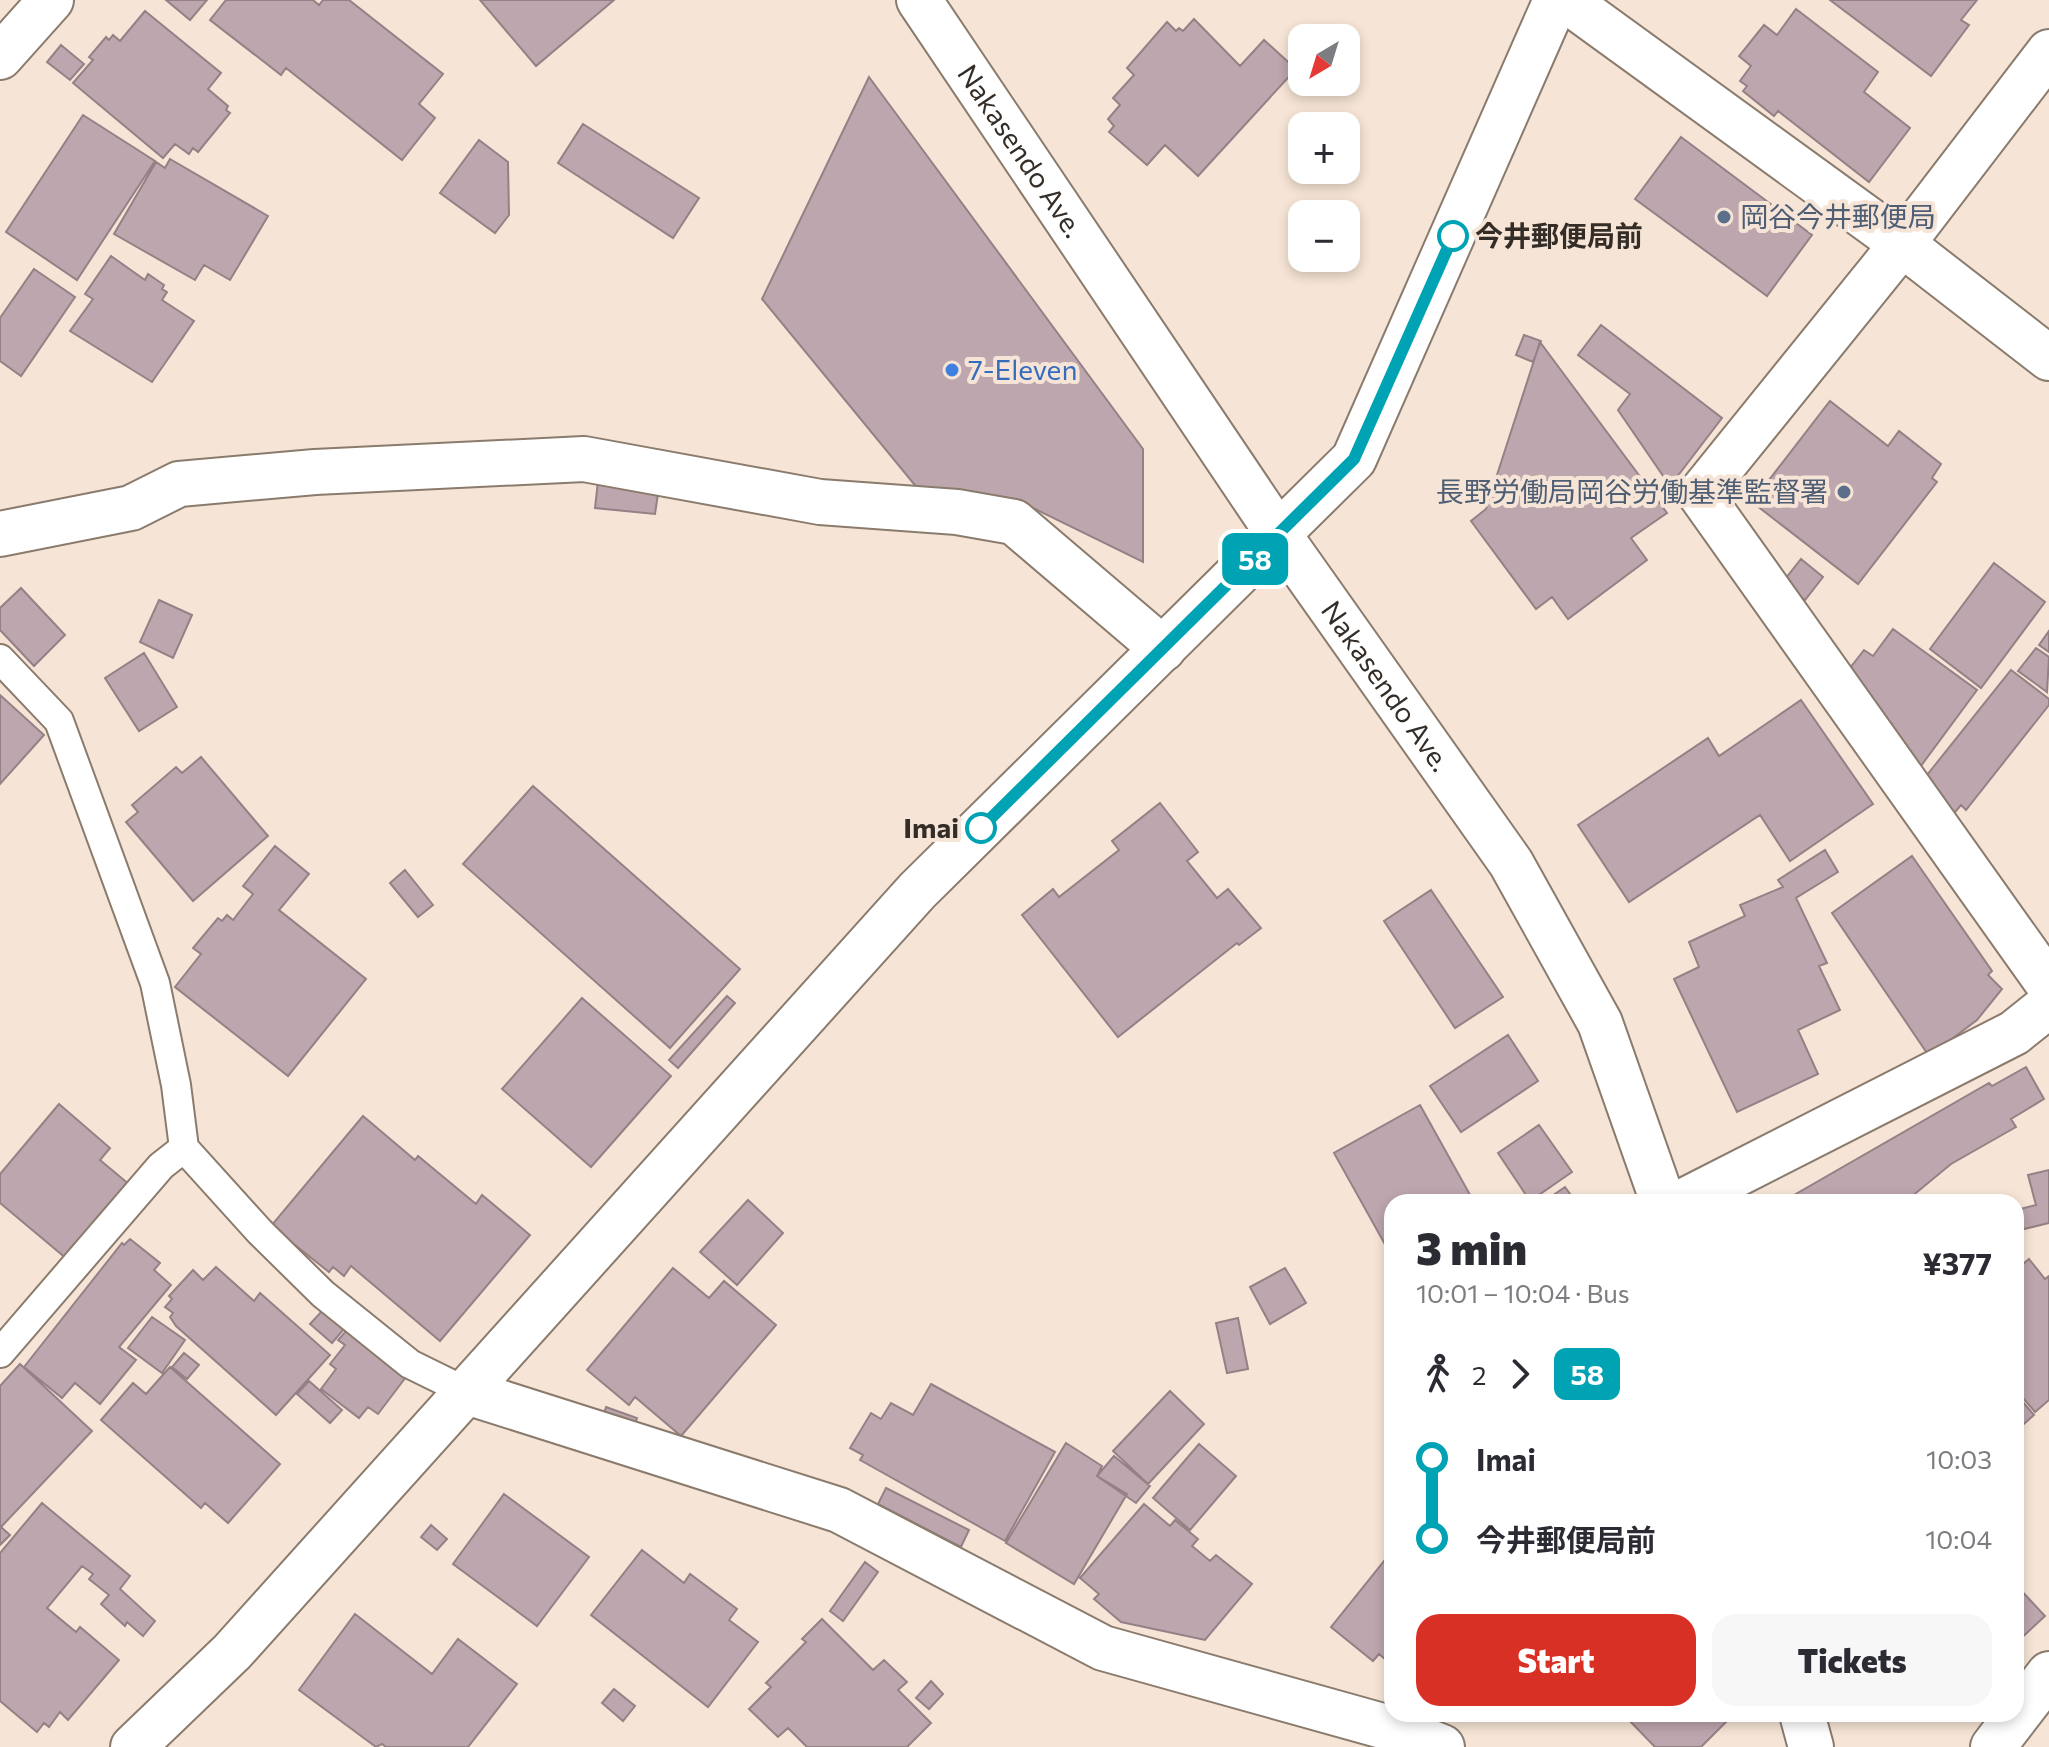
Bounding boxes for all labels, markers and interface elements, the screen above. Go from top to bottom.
north arrow [1288,24,1360,96]
map controls [1288,24,1360,272]
street label: Nakasendo Ave. [951,58,1092,243]
button: + [1288,112,1360,184]
place label: 岡谷今井郵便局 [1740,199,1936,233]
button: − [1288,200,1360,272]
marker: 岡谷今井郵便局 [1715,208,1733,226]
place label: 今井郵便局前 [1475,218,1643,252]
marker: 今井郵便局前 [1438,221,1468,251]
place label: 7-Eleven [968,352,1077,386]
marker: 7-Eleven [943,361,961,379]
place label: 長野労働局岡谷労働基準監督署 [1436,474,1828,508]
marker: 長野労働局岡谷労働基準監督署 [1835,483,1853,501]
line badge: 58 [1219,533,1291,585]
text: 58 [1238,542,1272,576]
street label: Nakasendo Ave. [1315,594,1459,777]
place label: Imai [903,810,959,844]
marker: Imai [966,813,996,843]
text: 3 min [1416,1220,1527,1274]
text: ¥377 [1923,1244,1992,1281]
text: 10:01 – 10:04 · Bus [1416,1277,1630,1308]
icon: walk [1416,1352,1460,1396]
icon: forward [1498,1352,1542,1396]
text: 58 [1570,1357,1604,1391]
text: 2 [1472,1359,1486,1390]
text: Imai [1476,1440,1536,1477]
text: 10:03 [1926,1443,1992,1474]
text: 今井郵便局前 [1476,1520,1656,1557]
text: 10:04 [1925,1523,1992,1554]
button: Start [1416,1614,1696,1706]
button: Tickets [1712,1614,1992,1706]

